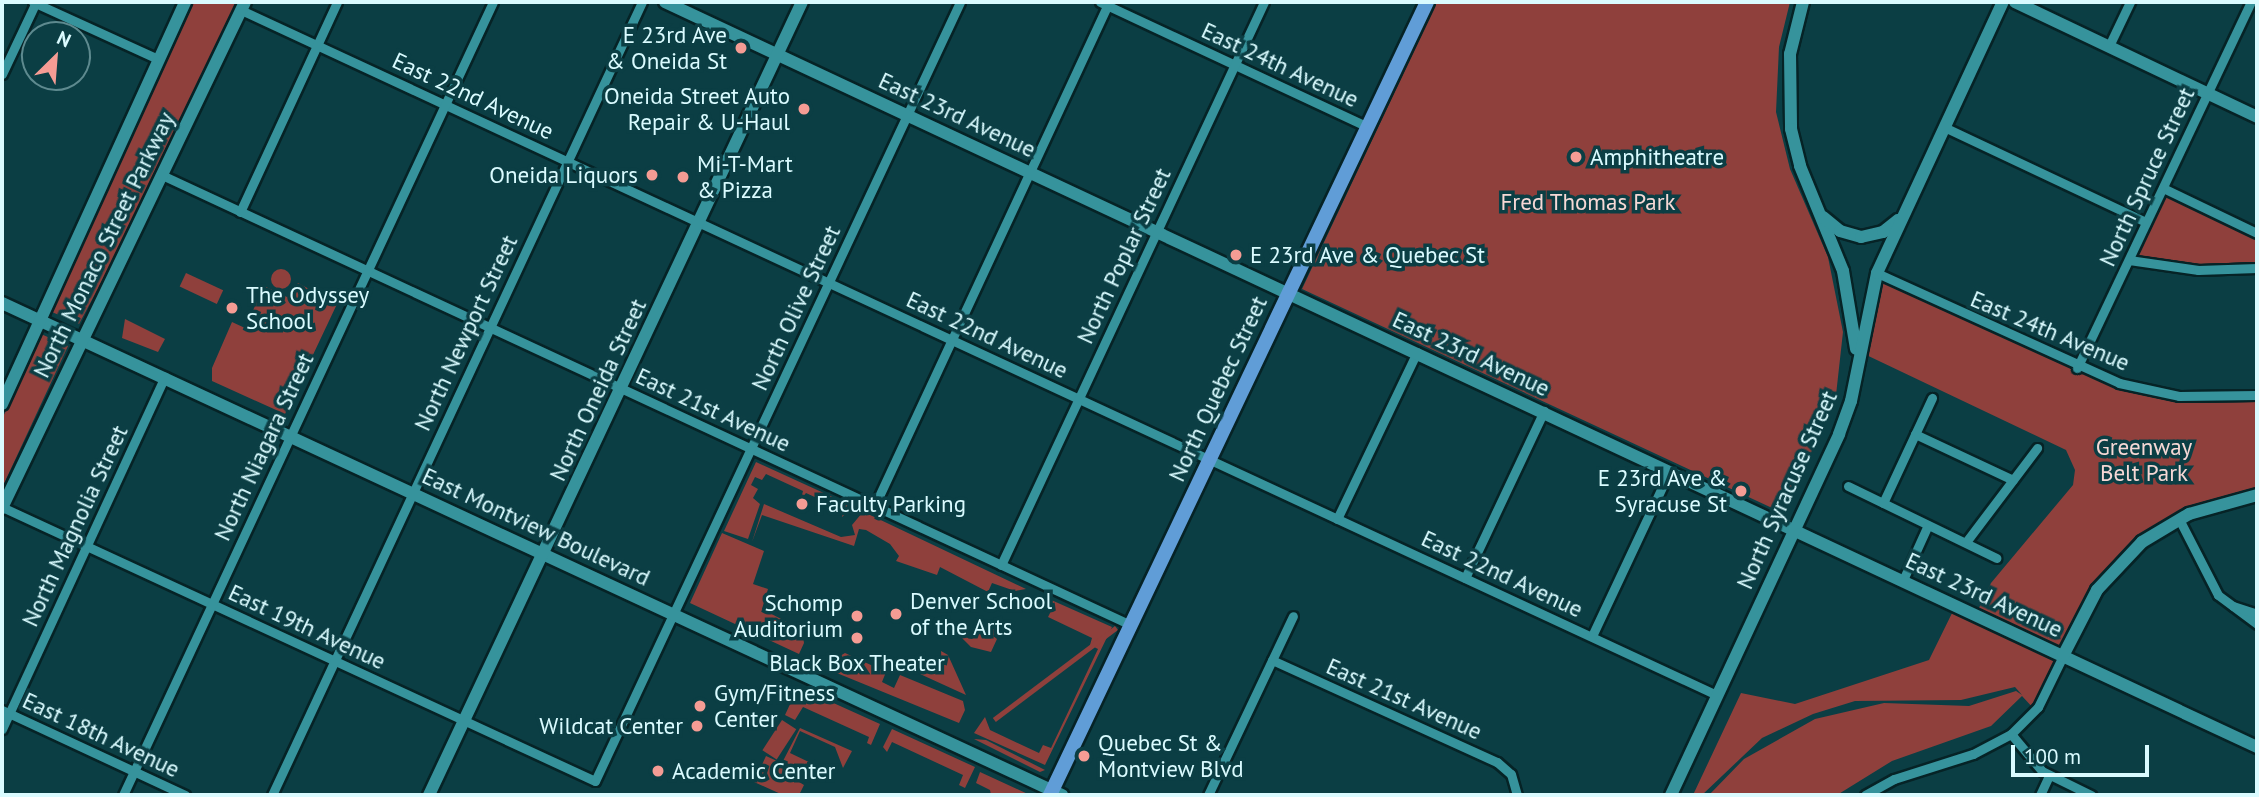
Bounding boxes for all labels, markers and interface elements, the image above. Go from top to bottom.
street label: East 24th Avenue [1197,16,1363,114]
north arrow [21,21,91,91]
place label: E 23rd Ave & Oneida St [606,21,727,75]
text: N [53,25,75,52]
marker: E 23rd Ave & Oneida St [733,40,749,56]
street label: East 22nd Avenue [388,46,558,146]
street label: East 23rd Avenue [874,66,1040,164]
place label: Oneida Street Auto Repair & U-Haul [603,82,790,136]
street label: North Spruce Street [2093,83,2201,271]
marker: Oneida Street Auto Repair & U-Haul [796,101,812,117]
street label: North Monaco Street Parkway [28,108,180,382]
place label: Amphitheatre [1590,143,1724,171]
marker: Amphitheatre [1568,149,1584,165]
place label: Mi-T-Mart & Pizza [697,150,793,204]
place label: Oneida Liquors [489,161,638,189]
street label: North Poplar Street [1071,164,1177,348]
marker: Oneida Liquors [644,167,660,183]
marker: Mi-T-Mart & Pizza [675,169,691,185]
park label: Fred Thomas Park [1500,188,1676,216]
street label: North Olive Street [746,221,846,395]
street label: North Newport Street [409,231,523,435]
place label: E 23rd Ave & Quebec St [1250,241,1486,269]
marker: E 23rd Ave & Quebec St [1228,247,1244,263]
place label: The Odyssey School [246,281,369,335]
street label: East 22nd Avenue [902,285,1072,385]
street label: East 24th Avenue [1966,285,2134,377]
street label: North Quebec Street [1163,292,1273,486]
street label: North Oneida Street [544,295,652,485]
marker: The Odyssey School [224,300,240,316]
street label: East 23rd Avenue [1388,305,1554,403]
street label: North Niagara Street [208,349,320,545]
street label: East 21st Avenue [631,362,795,458]
street label: North Syracuse Street [1731,387,1843,593]
street label: North Magnolia Street [16,421,134,631]
park label: Greenway Belt Park [2096,433,2192,487]
street label: East Montview Boulevard [417,462,655,592]
place label: E 23rd Ave & Syracuse St [1597,464,1727,518]
marker: E 23rd Ave & Syracuse St [1733,483,1749,499]
place label: Faculty Parking [816,490,967,518]
marker: Faculty Parking [794,496,810,512]
street label: East 22nd Avenue [1417,524,1587,624]
street label: East 23rd Avenue [1901,546,2067,644]
street label: East 19th Avenue [224,578,390,676]
place label: Denver School of the Arts [910,587,1052,641]
place label: Schomp Auditorium [734,589,843,643]
marker: Denver School of the Arts [888,606,904,622]
marker: Schomp Auditorium [849,608,865,624]
marker: Black Box Theater [849,630,865,646]
place label: Black Box Theater [768,649,946,677]
street label: East 21st Avenue [1322,652,1486,746]
place label: Gym/Fitness Center [714,679,835,733]
street label: East 18th Avenue [18,686,184,784]
marker: Gym/Fitness Center [692,698,708,714]
place label: Wildcat Center [539,712,683,740]
marker: Wildcat Center [689,718,705,734]
place label: Quebec St & Montview Blvd [1098,729,1244,783]
scale bar [2014,730,2152,774]
text: 100 m [2024,743,2081,770]
marker: Quebec St & Montview Blvd [1076,748,1092,764]
place label: Academic Center [672,757,836,785]
marker: Academic Center [650,763,666,779]

